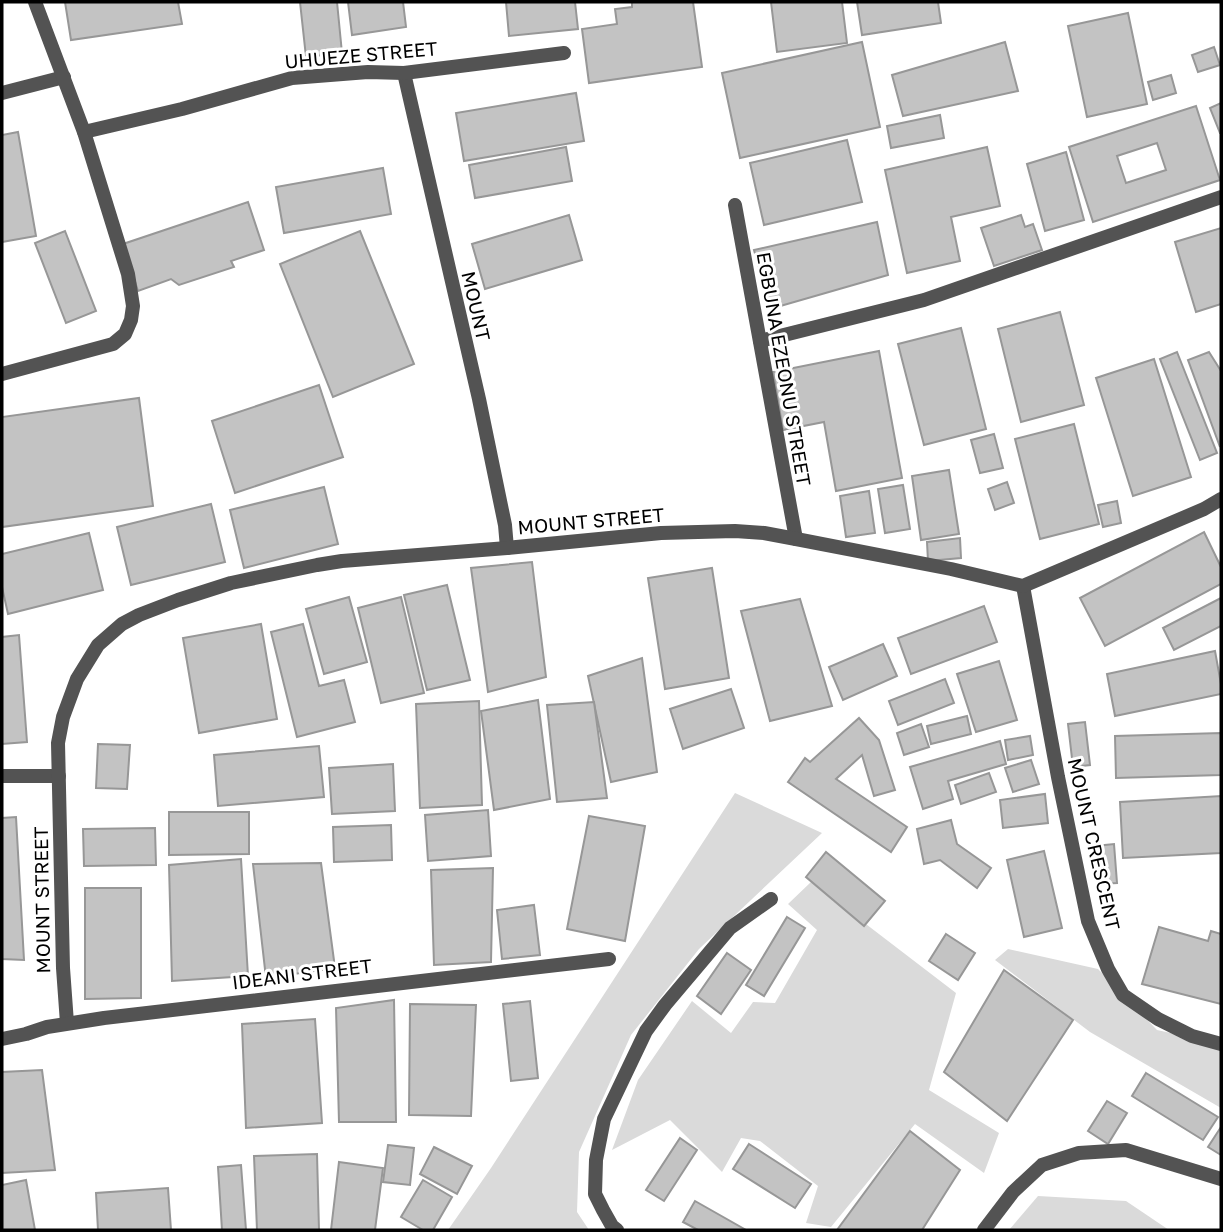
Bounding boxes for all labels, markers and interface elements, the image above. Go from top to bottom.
street label: UHUEZE STREET [284,36,439,73]
street label: EGBUNA EZEONU STREET [753,250,816,488]
street label: MOUNT [457,269,496,343]
street label: MOUNT STREET [517,503,665,538]
street label: MOUNT CRESCENT [1064,756,1125,932]
street label: MOUNT STREET [29,826,54,974]
street label: IDEANI STREET [231,953,373,993]

